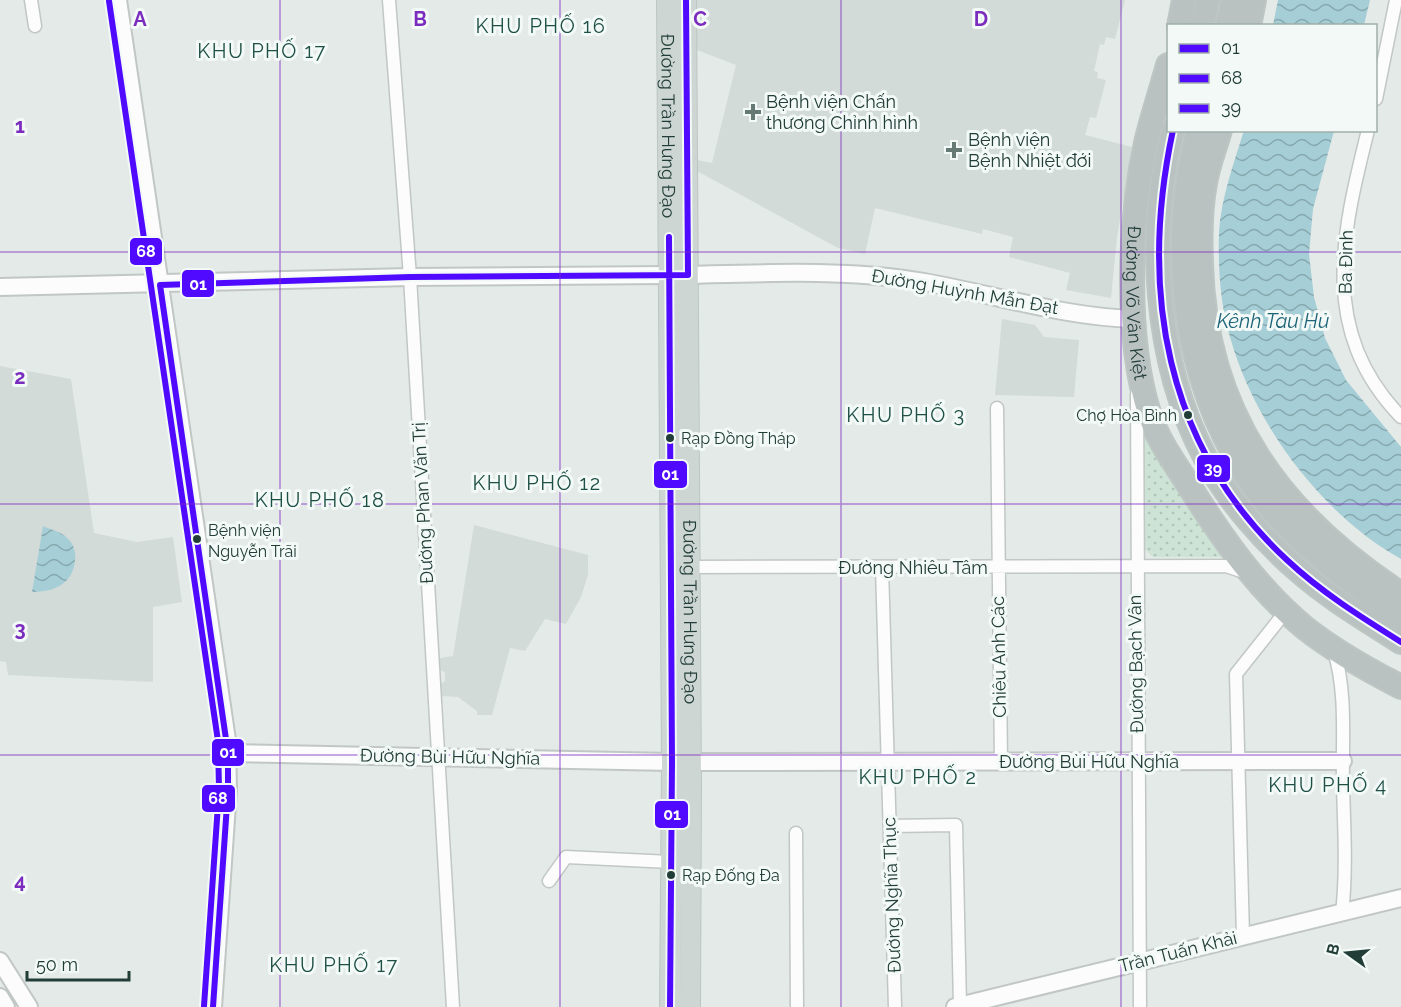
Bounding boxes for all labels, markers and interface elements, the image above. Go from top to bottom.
text: A [133,7,147,31]
text: B [413,7,427,31]
text: C [693,7,707,31]
text: D [974,7,988,31]
district label: KHU PHỐ 16 [476,13,606,38]
legend [1167,24,1377,132]
street label: Đường Trần Hưng Đạo [657,34,679,219]
text: 01 [1221,37,1240,58]
district label: KHU PHỐ 17 [197,38,327,63]
text: 68 [1221,67,1243,88]
place label: Bệnh viện Chấn thương Chỉnh hình [766,91,918,133]
text: 39 [1221,97,1241,118]
marker: Bệnh viện Chấn thương Chỉnh hình [744,103,762,121]
text: 1 [15,114,25,138]
place label: Bệnh viện Bệnh Nhiệt đới [968,129,1091,171]
marker: Bệnh viện Bệnh Nhiệt đới [945,141,963,159]
street label: Đường Võ Văn Kiệt [1122,225,1151,382]
street label: Ba Đình [1334,230,1357,294]
line badge: 68 [129,237,163,266]
text: 68 [136,242,156,261]
street label: Đường Huỳnh Mẫn Đạt [870,265,1060,318]
line badge: 01 [181,269,215,298]
text: 01 [189,275,207,294]
water label: Kênh Tàu Hủ [1217,309,1329,333]
text: 2 [14,365,26,389]
district label: KHU PHỐ 3 [846,402,966,427]
place label: Chợ Hòa Bình [1076,406,1177,425]
marker: Chợ Hòa Bình [1182,409,1194,421]
street label: Đường Phan Văn Trị [408,422,437,584]
place label: Rạp Đồng Tháp [681,429,796,448]
marker: Rạp Đồng Tháp [664,432,676,444]
line badge: 39 [1196,454,1231,483]
text: 39 [1204,459,1222,478]
line badge: 01 [653,460,688,489]
text: 01 [661,465,679,484]
district label: KHU PHỐ 12 [472,470,602,495]
district label: KHU PHỐ 18 [255,487,385,512]
street label: Đường Trần Hưng Đạo [679,520,701,705]
place label: Bệnh viện Nguyễn Trãi [208,521,297,561]
marker: Bệnh viện Nguyễn Trãi [191,533,203,545]
street label: Đường Nhiêu Tâm [838,557,988,578]
street label: Đường Bạch Vân [1124,595,1147,733]
street label: Chiêu Anh Các [987,596,1010,718]
text: 3 [14,617,26,641]
line badge: 01 [211,738,245,767]
text: 01 [219,743,237,762]
street label: Đường Bùi Hữu Nghĩa [360,744,540,769]
street label: Đường Bùi Hữu Nghĩa [999,751,1179,772]
district label: KHU PHỐ 2 [858,764,978,789]
district label: KHU PHỐ 4 [1268,772,1388,797]
line badge: 68 [201,784,236,813]
text: 68 [208,789,228,808]
line badge: 01 [654,800,689,829]
text: 01 [663,805,681,824]
street label: Đường Nghĩa Thục [878,817,905,973]
place label: Rạp Đống Đa [682,866,780,885]
text: 4 [14,869,26,893]
marker: Rạp Đống Đa [665,869,677,881]
north arrow [1317,923,1377,983]
street label: Trần Tuấn Khải [1117,927,1239,976]
text: B [1322,941,1344,957]
scale bar [27,944,129,982]
district label: KHU PHỐ 17 [269,952,399,977]
text: 50 m [36,954,78,975]

